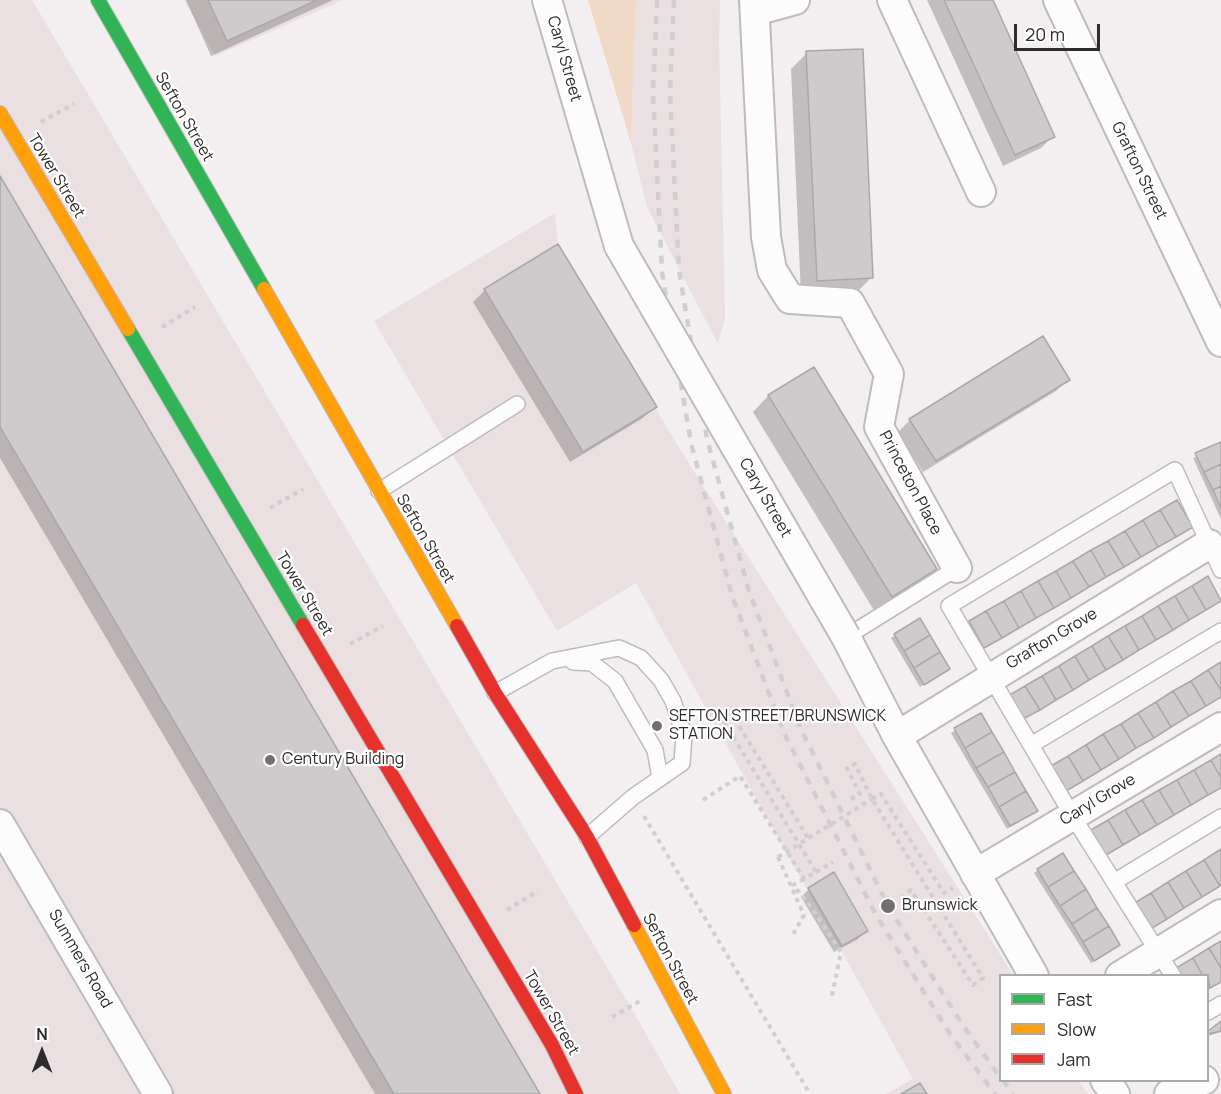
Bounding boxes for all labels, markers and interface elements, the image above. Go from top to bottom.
scale bar [1017,12,1102,50]
street label: Caryl Street [543,14,585,104]
text: 20 m [1025,22,1065,46]
street label: Sefton Street [151,69,217,165]
street label: Grafton Street [1107,119,1171,223]
street label: Tower Street [23,130,89,222]
street label: Princeton Place [875,428,945,538]
street label: Caryl Street [735,455,795,541]
street label: Sefton Street [392,491,458,587]
street label: Tower Street [271,548,337,640]
street label: Grafton Grove [1003,604,1101,674]
place label: SEFTON STREET/BRUNSWICK STATION [669,707,886,745]
marker: SEFTON STREET/BRUNSWICK STATION [650,719,664,733]
place label: Century Building [282,750,404,770]
marker: Century Building [263,753,277,767]
street label: Caryl Grove [1057,770,1139,830]
place label: Brunswick [902,896,977,916]
marker: Brunswick [879,897,897,915]
street label: Summers Road [44,906,116,1012]
street label: Sefton Street [638,910,702,1008]
street label: Tower Street [519,967,583,1059]
legend [999,974,1209,1082]
text: Fast [1057,987,1092,1011]
text: Slow [1057,1017,1096,1041]
north arrow [12,1022,72,1082]
text: N [36,1023,48,1045]
text: Jam [1057,1047,1091,1071]

